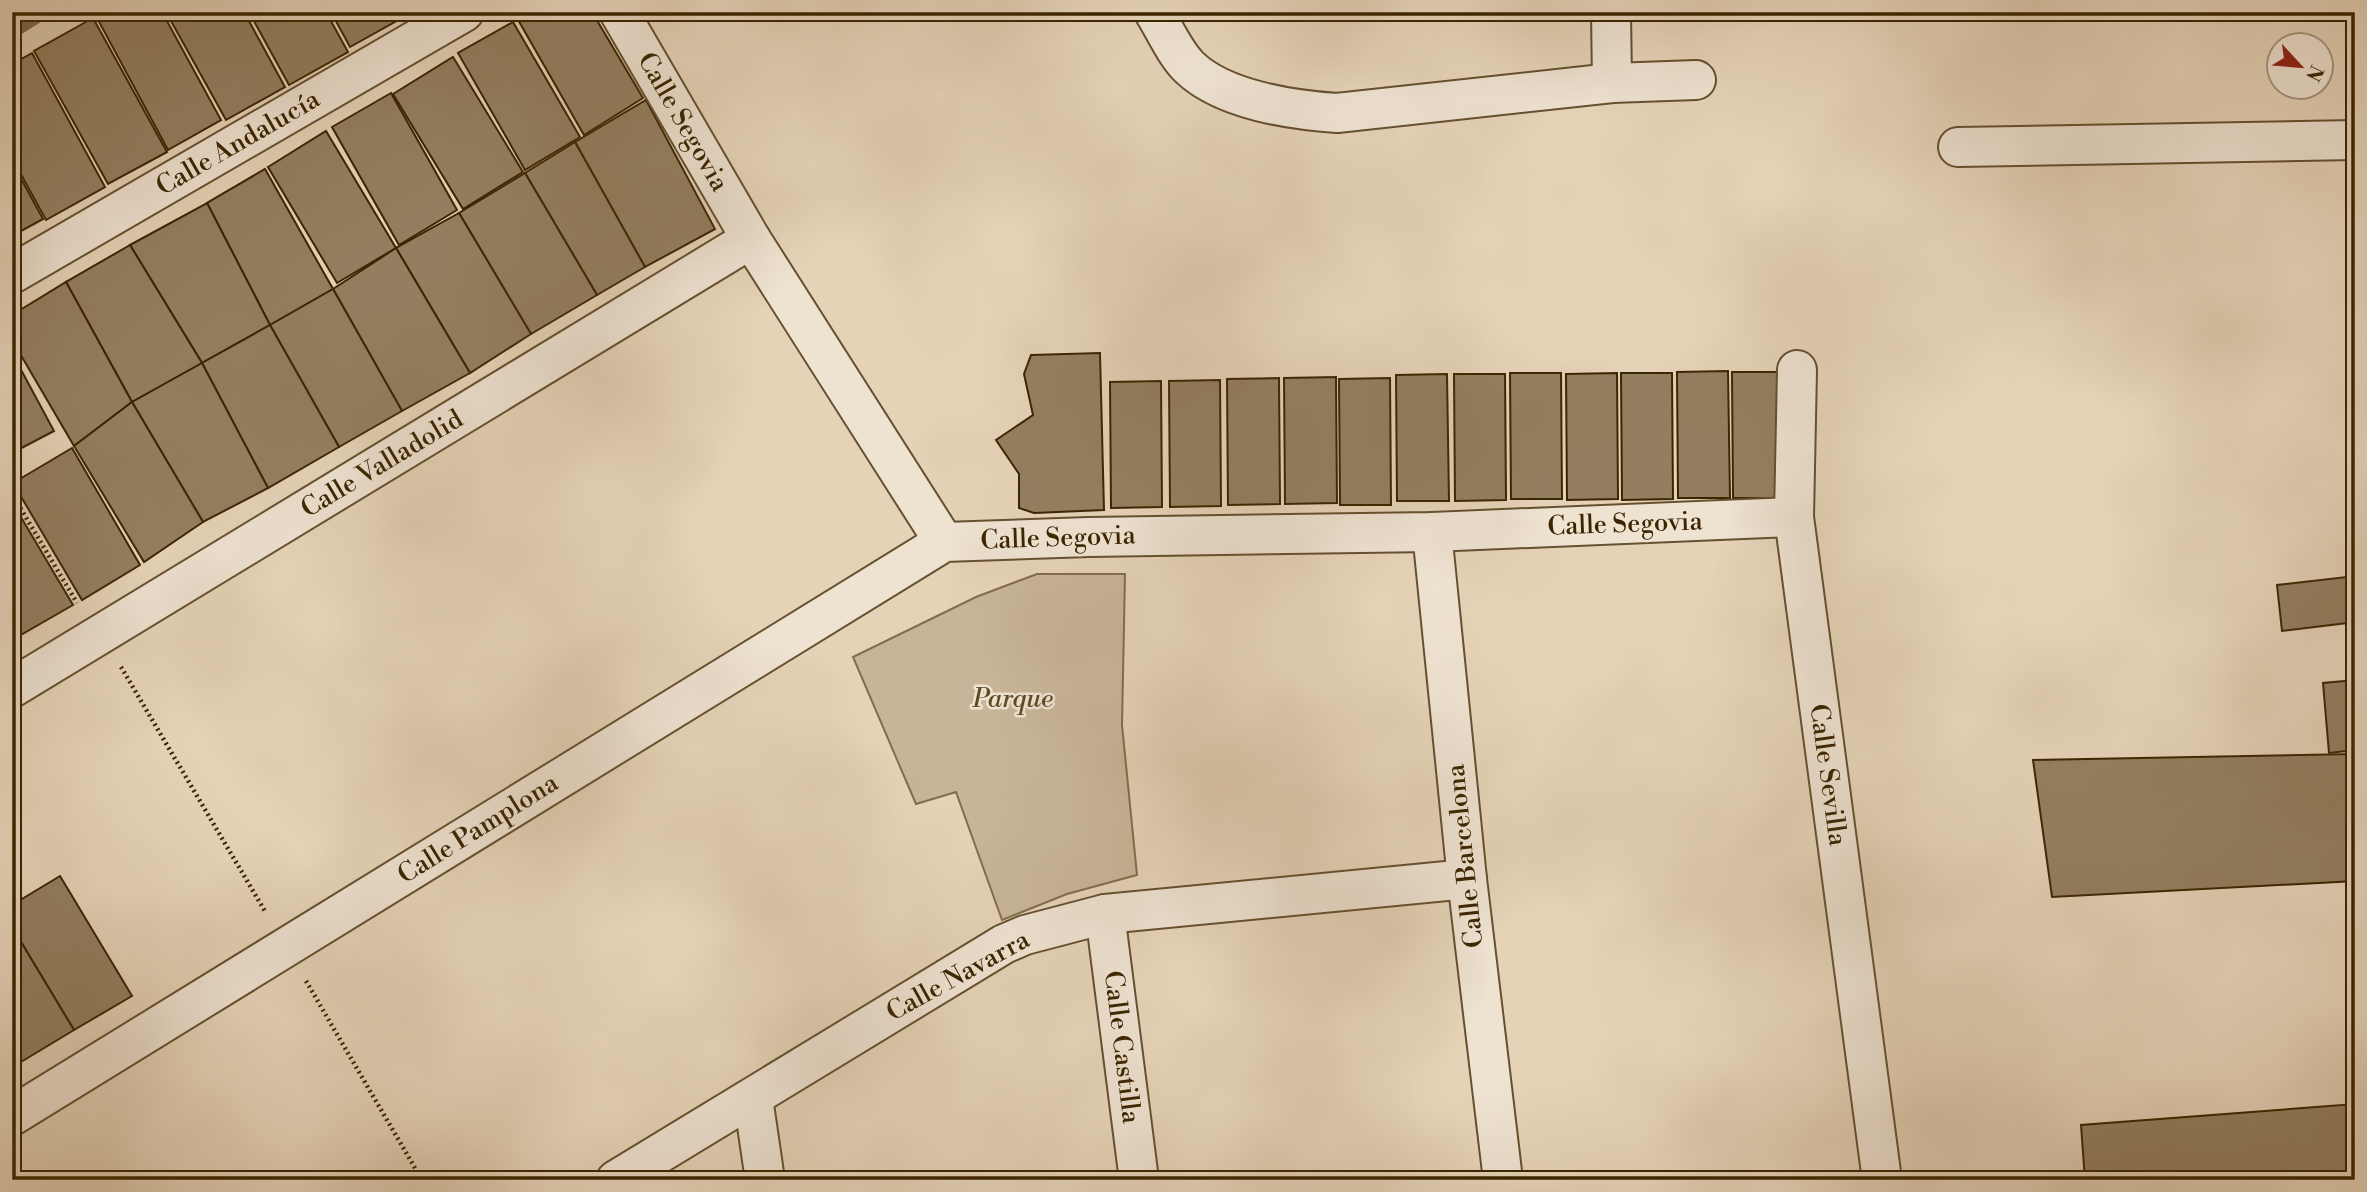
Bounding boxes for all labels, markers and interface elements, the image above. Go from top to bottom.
north arrow [2266,32,2336,102]
street label: Calle Segovia [630,47,736,198]
text: N [2300,61,2328,85]
street label: Calle Andalucía [151,83,326,203]
street label: Calle Valladolid [295,403,469,525]
street label: Calle Segovia [1547,505,1704,543]
street label: Calle Segovia [980,519,1137,557]
park label: Parque [972,683,1053,715]
street label: Calle Sevilla [1802,702,1854,849]
street label: Calle Barcelona [1439,762,1491,949]
street label: Calle Pamplona [392,766,565,891]
street label: Calle Navarra [881,923,1036,1028]
street label: Calle Castilla [1097,969,1147,1126]

